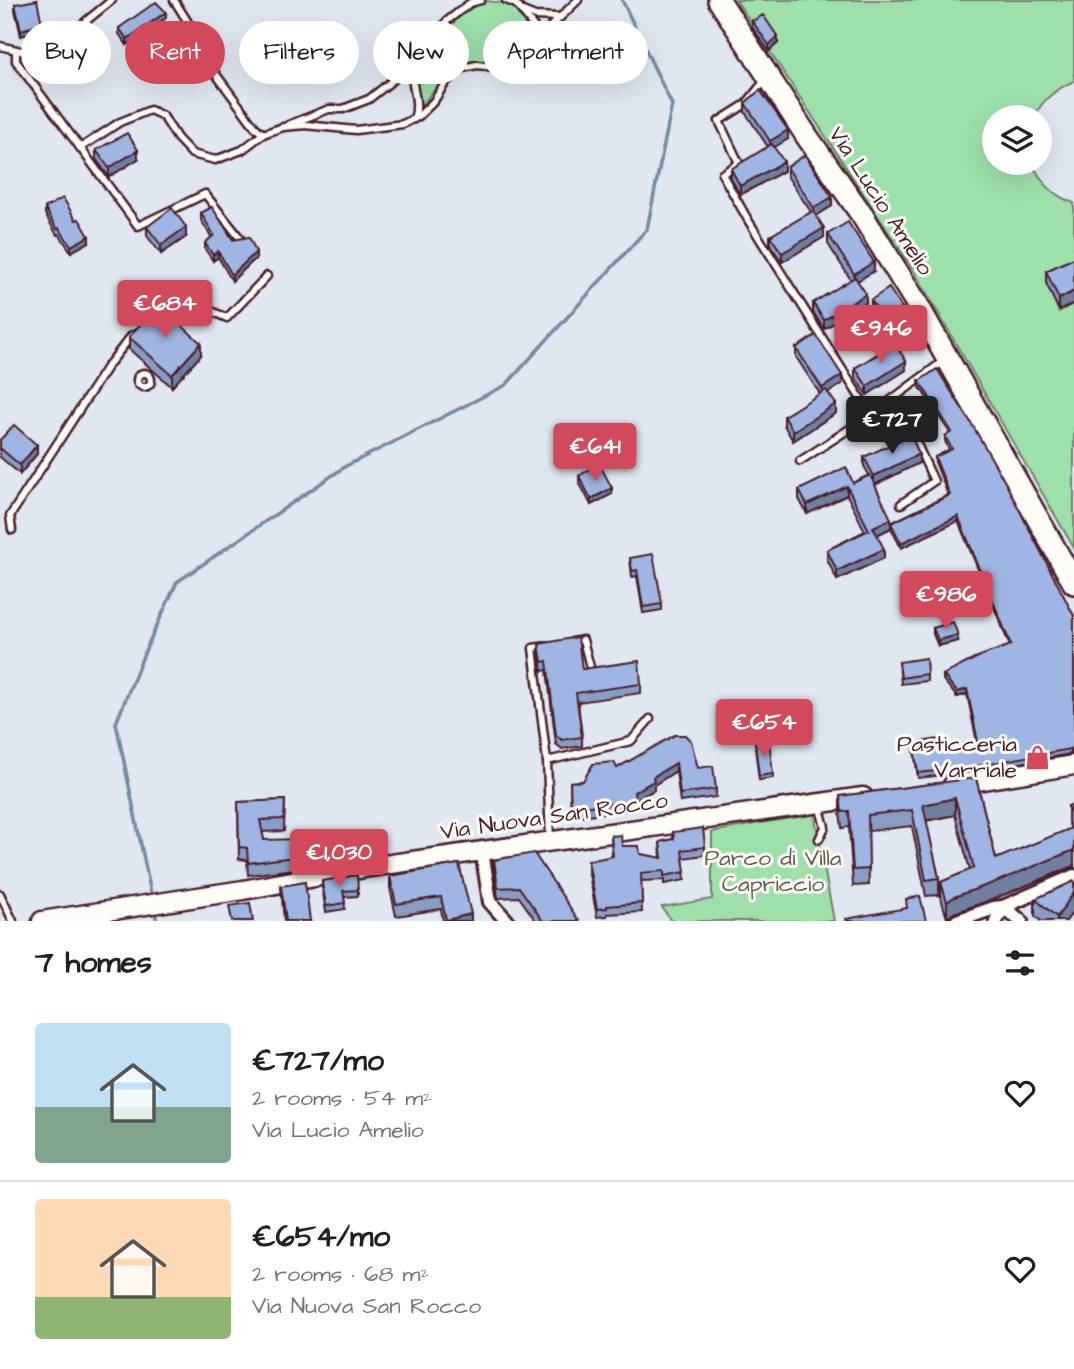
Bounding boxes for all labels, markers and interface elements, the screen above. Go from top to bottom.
chip: Buy [21,21,111,84]
chip: Rent [125,21,225,84]
chip: Filters [239,21,359,84]
chip: New [373,21,469,84]
chip: Apartment [483,21,648,84]
map controls [982,105,1052,175]
button: layers [982,105,1052,175]
street label: Via Lucio Amelio [821,120,941,282]
pin: €684 [124,280,206,340]
text: €684 [133,287,197,319]
pin: €946 [840,306,922,365]
text: €946 [850,312,912,344]
pin: €727 [851,396,933,456]
text: €727 [862,403,922,435]
pin: €641 [554,424,636,483]
text: €641 [569,430,621,462]
pin: €986 [905,572,987,631]
text: €986 [916,578,976,610]
pin: €654 [723,700,805,759]
text: €654 [732,706,796,738]
place label: Pasticceria Varriale [897,728,1017,786]
shop icon: Pasticceria Varriale [1023,743,1051,771]
street label: Via Nuova San Rocco [438,784,670,848]
pin: €1,030 [282,830,396,889]
text: €1,030 [306,836,372,868]
park label: Parco di Villa Capriccio [704,842,842,900]
text: 7 homes [35,942,152,984]
icon: filters [1001,944,1039,982]
text: €727/mo [252,1040,384,1082]
icon: home [91,1051,175,1135]
icon: heart [1001,1074,1039,1112]
text: 2 rooms · 54 m² [252,1082,432,1114]
text: Via Lucio Amelio [252,1114,424,1146]
text: €654/mo [252,1216,390,1258]
icon: home [91,1227,175,1311]
icon: heart [1001,1250,1039,1288]
text: 2 rooms · 68 m² [252,1258,429,1290]
text: Via Nuova San Rocco [252,1290,481,1322]

